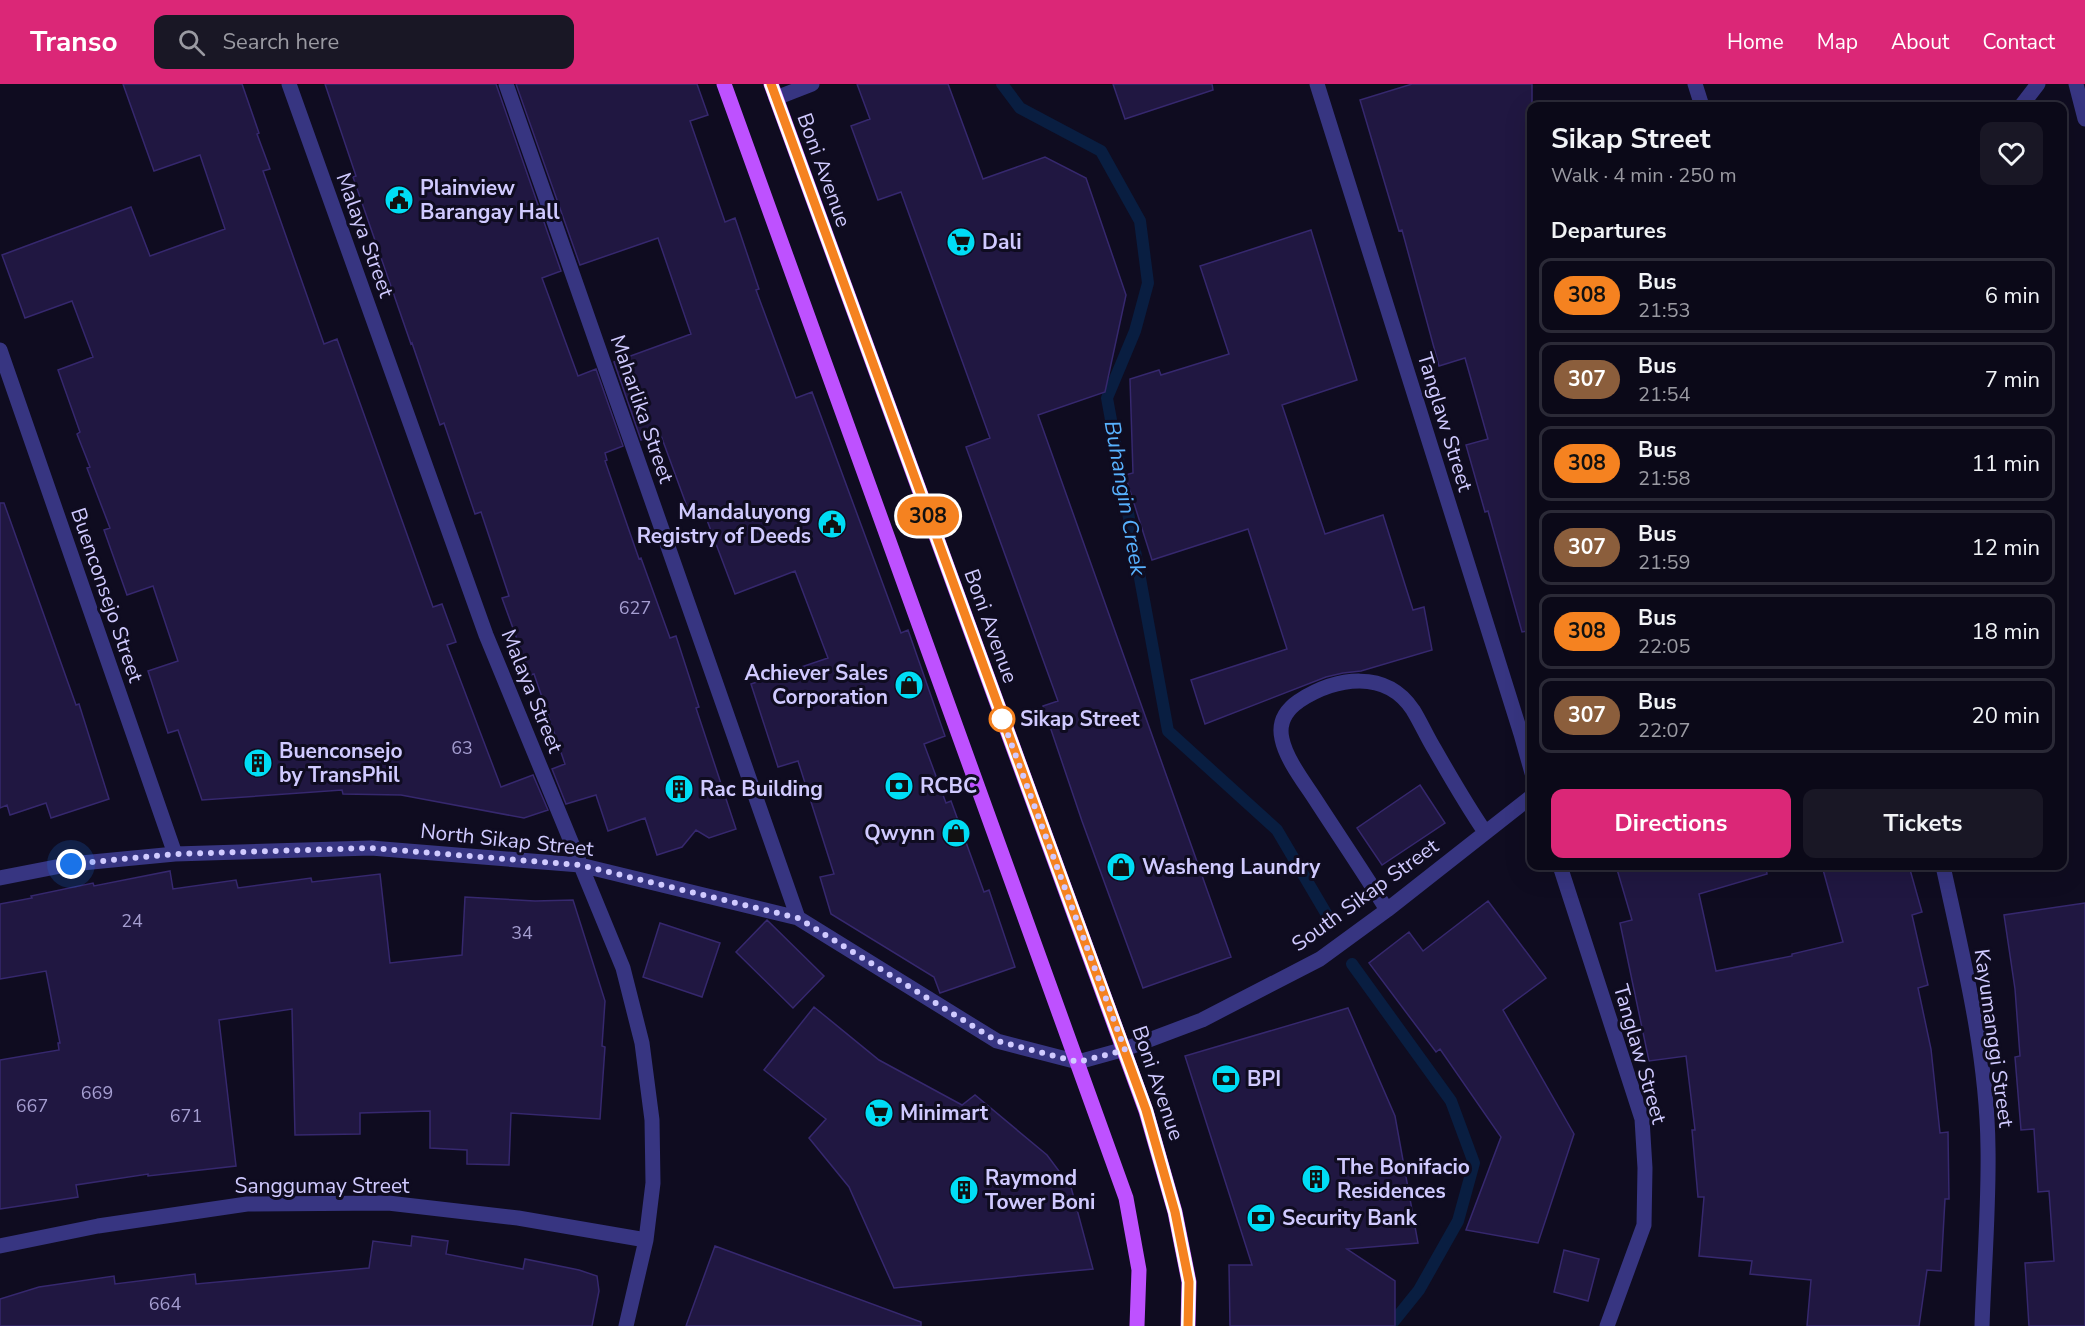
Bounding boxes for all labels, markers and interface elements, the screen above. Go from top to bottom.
search box [154,15,574,69]
text: Transo [30,23,118,61]
icon: search [175,26,208,59]
text: Search here [223,27,339,57]
text: Home [1727,28,1784,56]
text: Map [1817,28,1858,56]
text: About [1891,28,1949,56]
text: Contact [1982,28,2055,56]
street label: Boni Avenue [790,109,858,231]
text: Sikap Street [1551,120,1710,158]
button: heart [1980,122,2043,185]
text: Walk · 4 min · 250 m [1551,162,1737,189]
street label: Malaya Street [329,169,401,302]
place label: Plainview Barangay Hall [420,174,560,226]
public building icon: Plainview Barangay Hall [383,184,415,216]
text: Departures [1551,216,1666,246]
supermarket icon: Dali [945,226,977,258]
place label: Dali [982,228,1022,256]
text: Bus [1638,267,1677,297]
text: 308 [1568,281,1606,309]
text: 6 min [1985,281,2040,311]
text: 21:53 [1638,297,1691,324]
street label: Maharlika Street [604,331,681,487]
street label: Tanglaw Street [1411,349,1480,496]
text: Bus [1638,351,1677,381]
text: 307 [1568,365,1606,393]
text: 7 min [1985,365,2040,395]
text: 21:54 [1638,381,1691,408]
water label: Buhangin Creek [1097,418,1154,579]
text: Bus [1638,435,1677,465]
text: 308 [1568,449,1606,477]
text: 11 min [1972,449,2040,479]
text: 21:58 [1638,465,1691,492]
line badge: 308 [894,496,962,536]
place label: Mandaluyong Registry of Deeds [637,498,811,550]
text: 308 [909,502,947,530]
street label: Buenconsejo Street [64,504,150,687]
public building icon: Mandaluyong Registry of Deeds [816,508,848,540]
text: Bus [1638,519,1677,549]
text: 307 [1568,533,1606,561]
text: 12 min [1972,533,2040,563]
text: 21:59 [1638,549,1691,576]
street label: Boni Avenue [957,565,1025,687]
house number: 627 [619,596,651,620]
text: Bus [1638,603,1677,633]
text: 308 [1568,617,1606,645]
text: 18 min [1972,617,2040,647]
street label: Malaya Street [495,625,570,757]
text: 22:05 [1638,633,1691,660]
place label: Achiever Sales Corporation [745,659,888,711]
shop icon: Achiever Sales Corporation [893,669,925,701]
text: Bus [1638,687,1677,717]
text: 307 [1568,701,1606,729]
text: 20 min [1972,701,2040,731]
place label: Sikap Street [1020,705,1141,733]
marker: Sikap Street [989,706,1015,732]
text: 22:07 [1638,717,1691,744]
house number: 63 [451,736,473,760]
place label: Buenconsejo by TransPhil [279,737,403,789]
building icon: Buenconsejo by TransPhil [242,747,274,779]
bank icon: RCBC [883,770,915,802]
place label: RCBC [920,772,977,800]
building icon: Rac Building [663,773,695,805]
place label: Rac Building [700,775,823,803]
button: Directions [1551,789,1791,858]
button: Tickets [1803,789,2043,858]
street label: North Sikap Street [419,817,596,863]
shop icon: Qwynn [940,817,972,849]
place label: Qwynn [864,819,935,847]
street label: South Sikap Street [1286,832,1445,958]
your location [56,849,86,879]
shop icon: Washeng Laundry [1105,851,1137,883]
place label: Washeng Laundry [1142,853,1321,881]
house number: 24 [121,909,143,933]
house number: 34 [511,921,533,945]
street label: Kayumanggi Street [1968,947,2020,1130]
street label: Tanglaw Street [1607,981,1673,1128]
street label: Boni Avenue [1125,1022,1191,1144]
bank icon: BPI [1210,1063,1242,1095]
place label: BPI [1247,1065,1281,1093]
house number: 669 [81,1081,113,1105]
house number: 667 [16,1094,48,1118]
supermarket icon: Minimart [863,1097,895,1129]
place label: Minimart [900,1099,989,1127]
house number: 671 [170,1104,202,1128]
place label: The Bonifacio Residences [1337,1153,1470,1205]
building icon: The Bonifacio Residences [1300,1163,1332,1195]
place label: Raymond Tower Boni [985,1164,1095,1216]
street label: Sanggumay Street [235,1172,410,1200]
building icon: Raymond Tower Boni [948,1174,980,1206]
bank icon: Security Bank [1245,1202,1277,1234]
place label: Security Bank [1282,1204,1417,1232]
house number: 664 [149,1292,181,1316]

